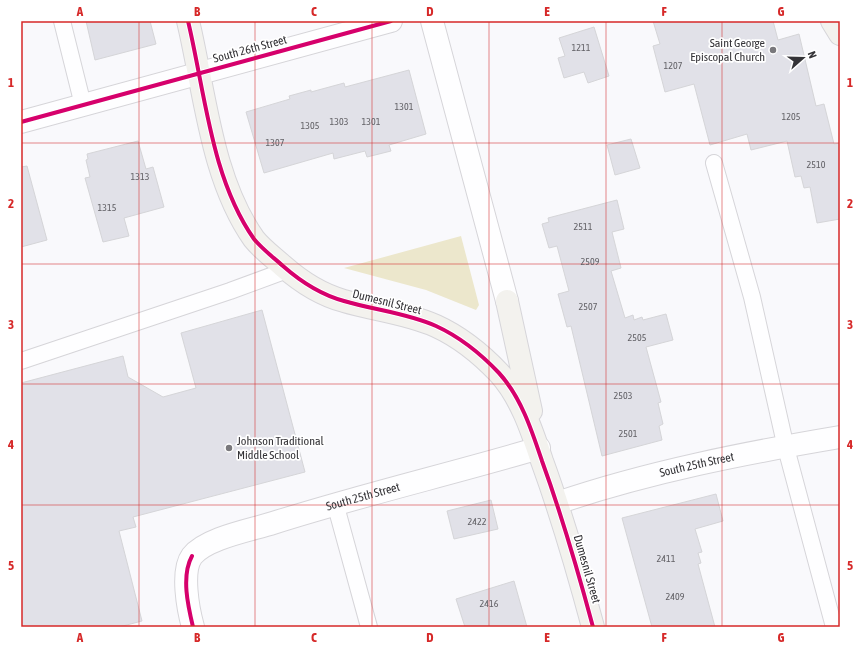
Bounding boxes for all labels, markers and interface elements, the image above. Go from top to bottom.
text: A [76,4,84,19]
text: B [194,4,201,19]
text: C [311,4,317,19]
text: D [426,4,434,19]
text: E [544,4,550,19]
text: F [661,4,667,19]
text: G [778,4,785,19]
street label: South 26th Street [212,32,289,66]
place label: Saint George Episcopal Church [690,36,765,64]
north arrow [783,38,823,78]
house number: 1211 [572,42,591,53]
marker: Saint George Episcopal Church [768,45,778,55]
text: N [806,49,819,60]
house number: 1207 [664,60,683,71]
text: 1 [8,75,14,90]
text: 1 [847,75,853,90]
house number: 1301 [395,101,414,112]
house number: 1205 [782,111,801,122]
house number: 1303 [330,116,349,127]
house number: 1301 [362,116,381,127]
house number: 1305 [301,120,320,131]
house number: 1307 [266,137,285,148]
house number: 2510 [807,159,826,170]
house number: 1313 [131,171,150,182]
text: 2 [8,196,14,211]
text: 2 [847,196,853,211]
house number: 1315 [98,202,117,213]
house number: 2511 [574,221,593,232]
house number: 2509 [581,256,600,267]
street label: Dumesnil Street [351,287,423,317]
house number: 2507 [579,301,598,312]
text: 3 [8,317,14,332]
text: 3 [847,317,853,332]
house number: 2505 [628,332,647,343]
house number: 2503 [614,390,633,401]
house number: 2501 [619,428,638,439]
place label: Johnson Traditional Middle School [237,434,325,462]
text: 4 [7,437,14,452]
text: 4 [846,437,853,452]
marker: Johnson Traditional Middle School [224,443,234,453]
street label: South 25th Street [658,450,736,480]
street label: South 25th Street [324,480,402,514]
house number: 2422 [468,516,487,527]
street label: Dumesnil Street [571,533,604,605]
house number: 2411 [657,553,676,564]
text: 5 [8,558,14,573]
text: 5 [847,558,853,573]
house number: 2409 [666,591,685,602]
house number: 2416 [480,598,499,609]
text: A [76,630,84,645]
text: B [194,630,201,645]
text: C [311,630,317,645]
text: D [426,630,434,645]
text: E [544,630,550,645]
text: F [661,630,667,645]
text: G [778,630,785,645]

